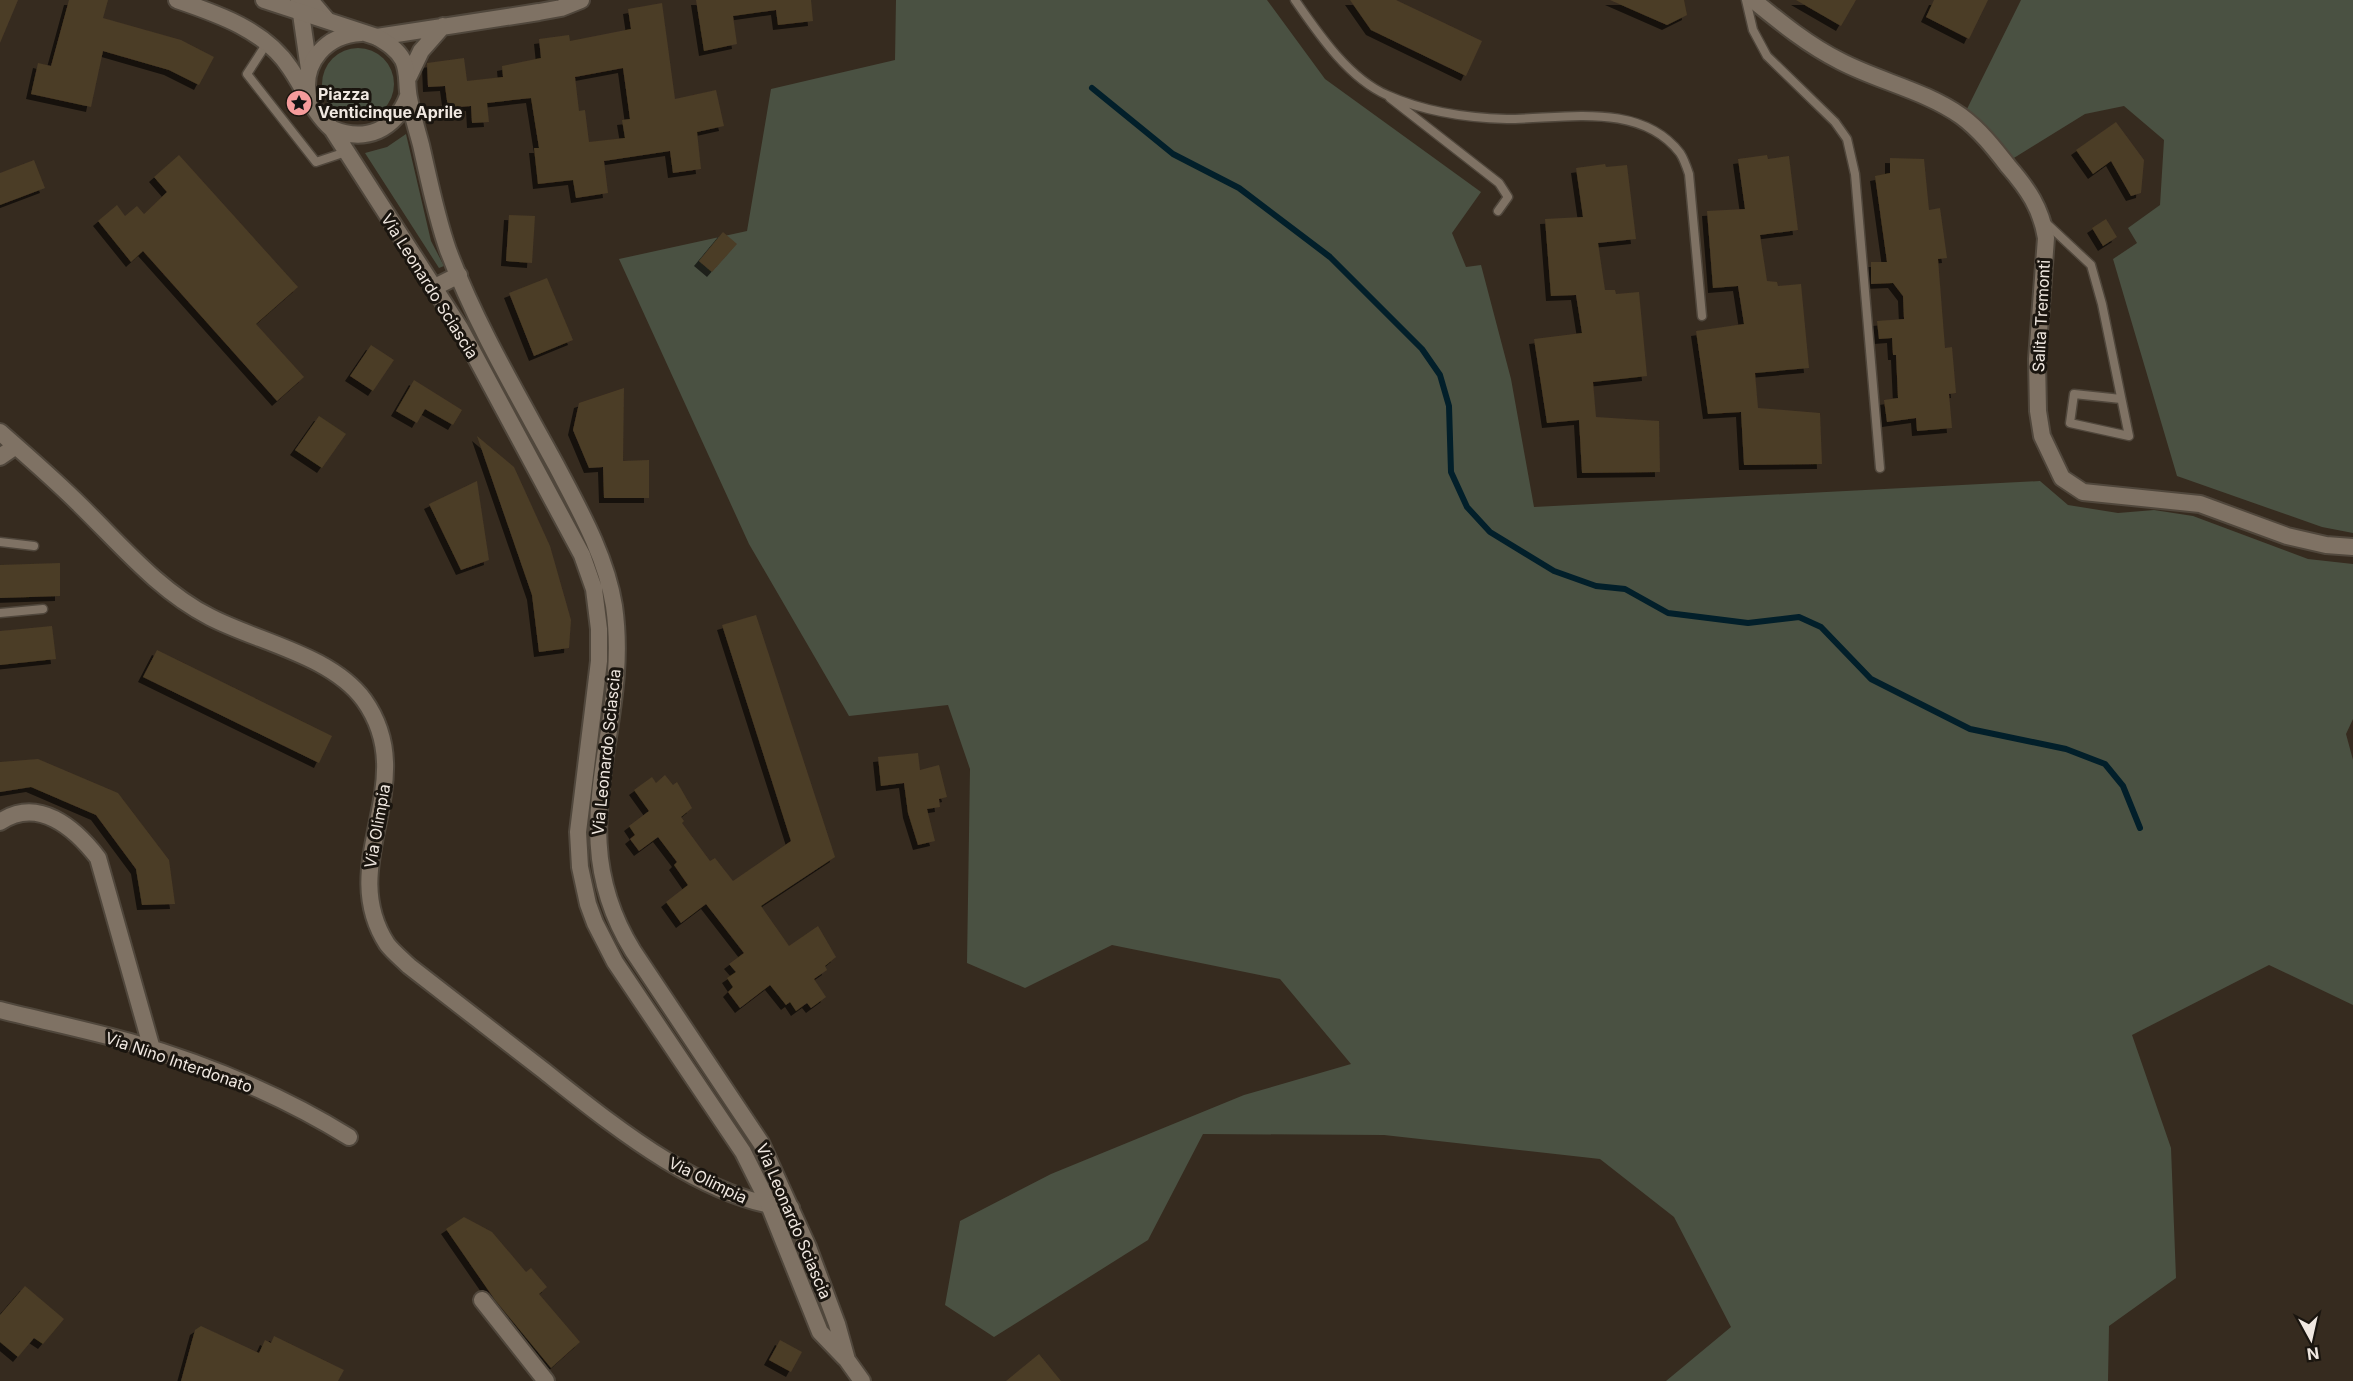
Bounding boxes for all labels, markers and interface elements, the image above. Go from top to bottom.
place label: Piazza Venticinque Aprile [318,84,463,122]
place icon: Piazza Venticinque Aprile [284,88,314,118]
street label: Via Leonardo Sciascia [377,210,483,362]
street label: Salita Tremonti [2028,259,2054,373]
street label: Via Leonardo Sciascia [587,668,625,836]
street label: Via Olimpia [360,782,394,870]
street label: Via Nino Interdonato [103,1027,255,1097]
street label: Via Leonardo Sciascia [752,1140,836,1302]
street label: Via Olimpia [665,1152,751,1208]
north arrow [2281,1309,2341,1369]
text: N [2306,1343,2321,1365]

